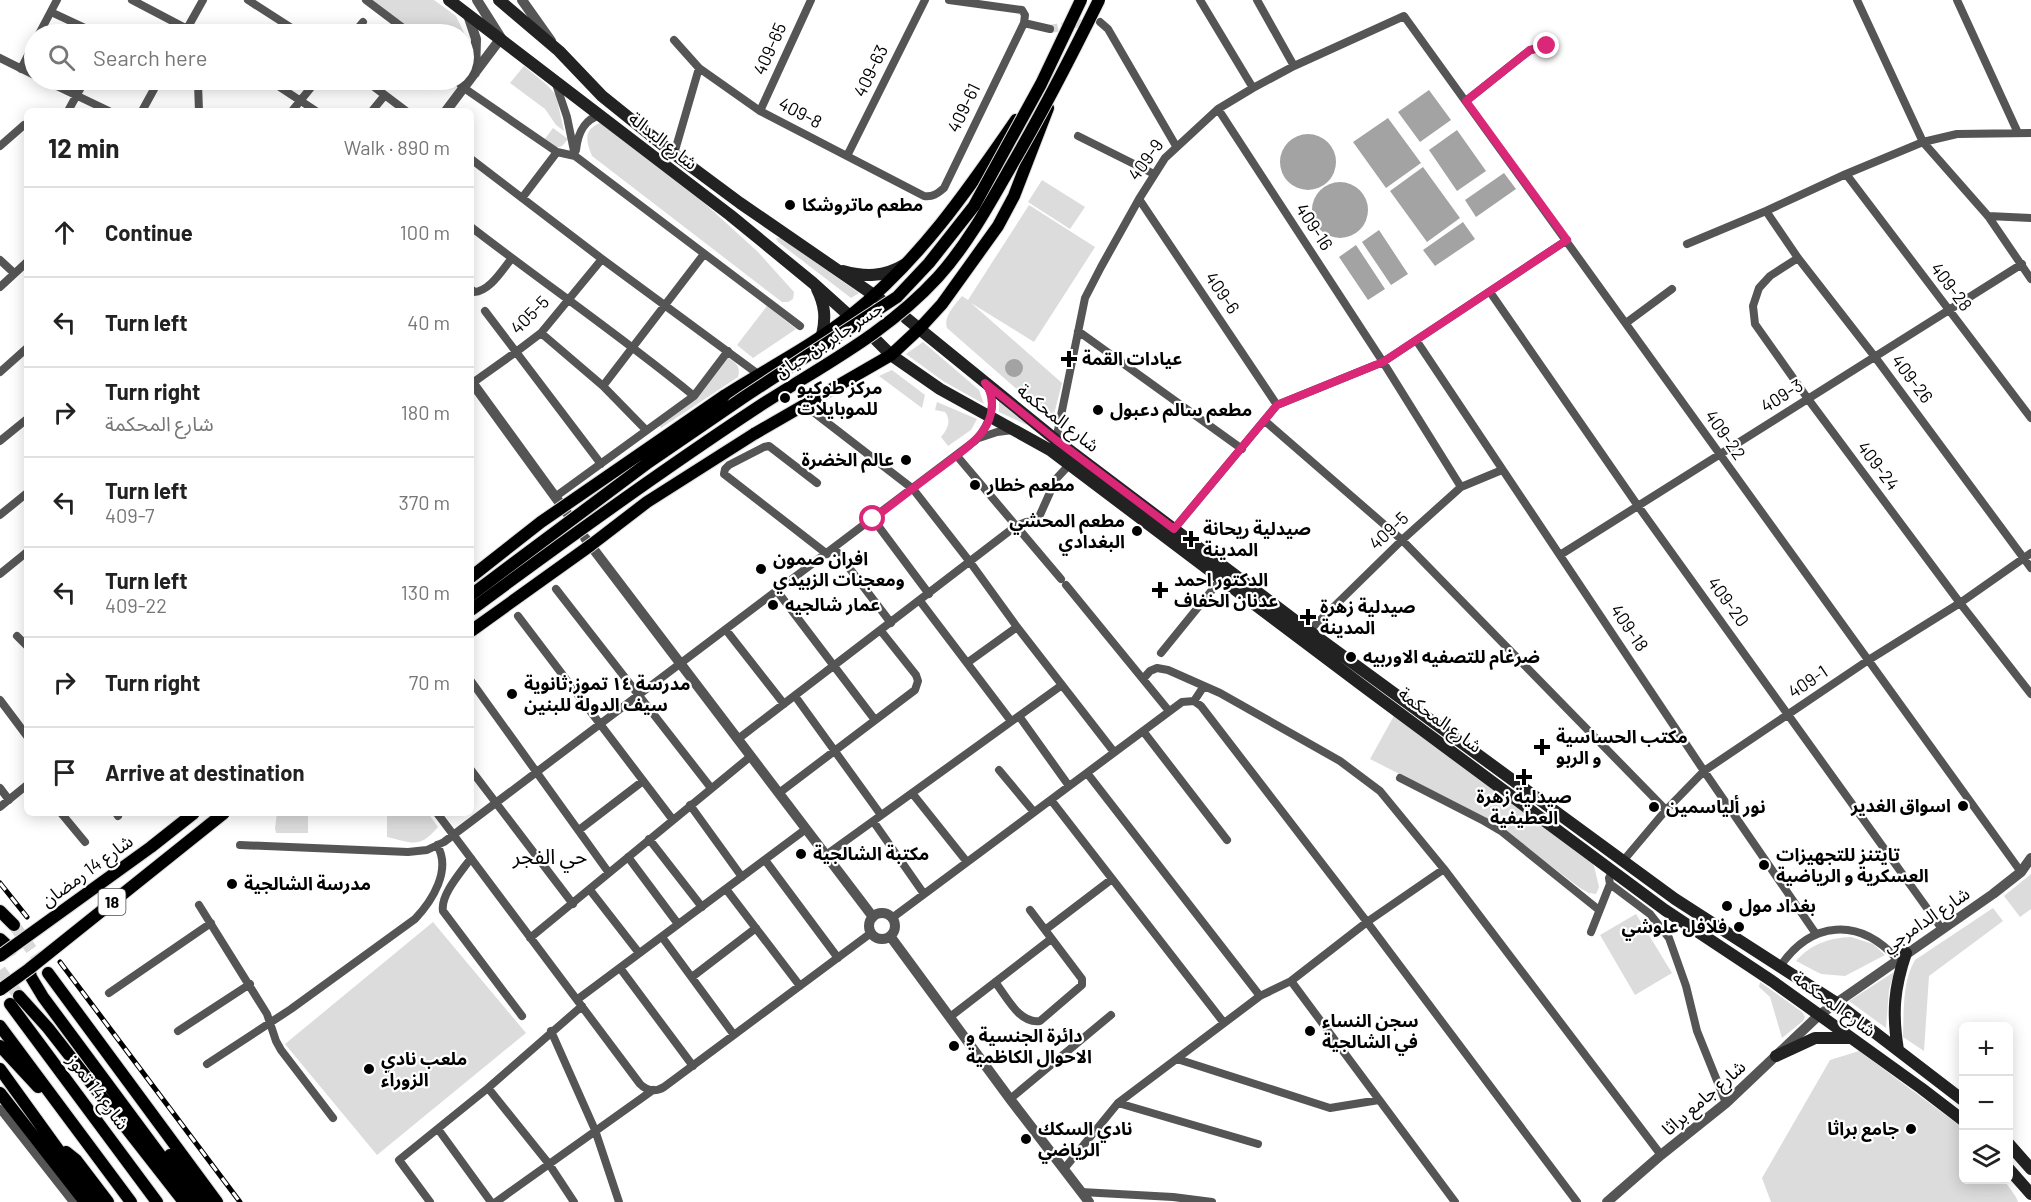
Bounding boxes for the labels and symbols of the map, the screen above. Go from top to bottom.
street label: 409-65 [748,19,790,78]
route end [1533,32,1559,58]
street label: 409-63 [848,41,892,100]
street label: 409-61 [942,79,984,136]
street label: 409-8 [775,92,826,133]
street label: شارع البدالة [622,107,702,177]
street label: 409-9 [1123,134,1168,184]
place label: مطعم ماتروشكا [802,193,923,218]
marker: مطعم ماتروشكا [783,198,797,212]
street label: 409-16 [1291,199,1338,254]
street label: 409-28 [1926,258,1977,315]
street label: 409-6 [1201,267,1245,318]
street label: 405-5 [505,290,553,338]
street label: جسر جابر بن حيان [770,296,887,383]
place label: عيادات القمة [1082,347,1182,369]
marker: عيادات القمة [1060,350,1078,368]
street label: 409-26 [1887,350,1938,407]
street label: 409-3 [1756,374,1807,417]
place label: مركز طوكيو للموبايلات [797,376,882,419]
street label: شارع المحكمة [1011,378,1104,459]
marker: مركز طوكيو للموبايلات [778,391,792,405]
place label: مطعم سالم دعبول [1110,398,1252,423]
marker: مطعم سالم دعبول [1091,403,1105,417]
street label: 409-22 [1701,405,1751,464]
street label: 409-24 [1853,436,1904,494]
place label: عالم الخضرة [801,448,894,473]
marker: عالم الخضرة [899,453,913,467]
place label: مطعم خطار [986,473,1075,498]
marker: مطعم خطار [968,478,982,492]
route start [859,505,885,531]
street label: 409-5 [1364,507,1413,554]
place label: مطعم المحشي البغدادي [1009,509,1125,556]
place label: صيدلية ريحانة المدينة [1203,517,1311,560]
marker: مطعم المحشي البغدادي [1130,524,1144,538]
marker: صيدلية ريحانة المدينة [1184,532,1198,546]
place label: افران صمون ومعجنات الزبيدي [773,547,905,594]
marker: افران صمون ومعجنات الزبيدي [754,562,768,576]
place label: الدكتور احمد عدنان الخفاف [1174,568,1278,611]
street label: 409-20 [1703,572,1754,631]
marker: الدكتور احمد عدنان الخفاف [1151,581,1169,599]
place label: عمار شالجيه [785,593,880,616]
place label: صيدلية زهرة المدينة [1320,595,1416,638]
marker: عمار شالجيه [766,598,780,612]
street label: 409-18 [1606,600,1654,655]
marker: صيدلية زهرة المدينة [1301,610,1315,624]
place label: ضرغام للتصفيه الاوربيه [1363,645,1540,670]
marker: ضرغام للتصفيه الاوربيه [1344,650,1358,664]
street label: 409-1 [1784,660,1831,702]
place label: مدرسة ١٤ تموز;ثانوية سيف الدولة للبنين [524,672,690,715]
street label: شارع المحكمة [1392,682,1487,760]
marker: مدرسة ١٤ تموز;ثانوية سيف الدولة للبنين [505,687,519,701]
place label: مكتب الحساسية و الربو [1556,725,1688,769]
marker: مكتب الحساسية و الربو [1533,738,1551,756]
marker: صيدلية زهرة العطيفية [1517,770,1531,784]
place label: صيدلية زهرة العطيفية [1476,785,1572,828]
place label: نور ألياسمين [1666,794,1766,818]
place label: اسواق الغدير [1850,794,1951,817]
marker: اسواق الغدير [1956,799,1970,813]
marker: نور ألياسمين [1647,800,1661,814]
street label: شارع 14 رمضان [36,829,139,914]
place label: مكتبة الشالجية [813,842,929,864]
district label: حي الفجر [512,843,587,873]
place label: تايتنز للتجهيزات العسكرية و الرياضية [1776,843,1929,887]
marker: مكتبة الشالجية [794,847,808,861]
marker: تايتنز للتجهيزات العسكرية و الرياضية [1757,858,1771,872]
place label: مدرسة الشالجية [244,872,371,895]
marker: مدرسة الشالجية [225,877,239,891]
street label: شارع الدامرجي [1877,882,1976,960]
road number: 18 [98,889,126,915]
place label: بغداد مول [1739,894,1816,917]
marker: بغداد مول [1720,899,1734,913]
place label: فلافل علوشي [1622,915,1727,941]
marker: فلافل علوشي [1732,920,1746,934]
street label: شارع المحكمة [1786,966,1881,1044]
place label: سجن النساء في الشالجية [1322,1009,1419,1056]
place label: دائرة الجنسية و الاحوال الكاظمية [966,1024,1092,1068]
marker: سجن النساء في الشالجية [1303,1024,1317,1038]
marker: دائرة الجنسية و الاحوال الكاظمية [947,1039,961,1053]
place label: ملعب نادي الزوراء [381,1047,467,1091]
street label: شارع 14 تموز [59,1048,134,1136]
street label: شارع جامع براثا [1657,1055,1752,1143]
marker: ملعب نادي الزوراء [362,1062,376,1076]
place label: نادي السكك الرياضي [1038,1117,1132,1164]
place label: جامع براثا [1827,1117,1899,1142]
marker: جامع براثا [1904,1122,1918,1136]
marker: نادي السكك الرياضي [1019,1132,1033,1146]

